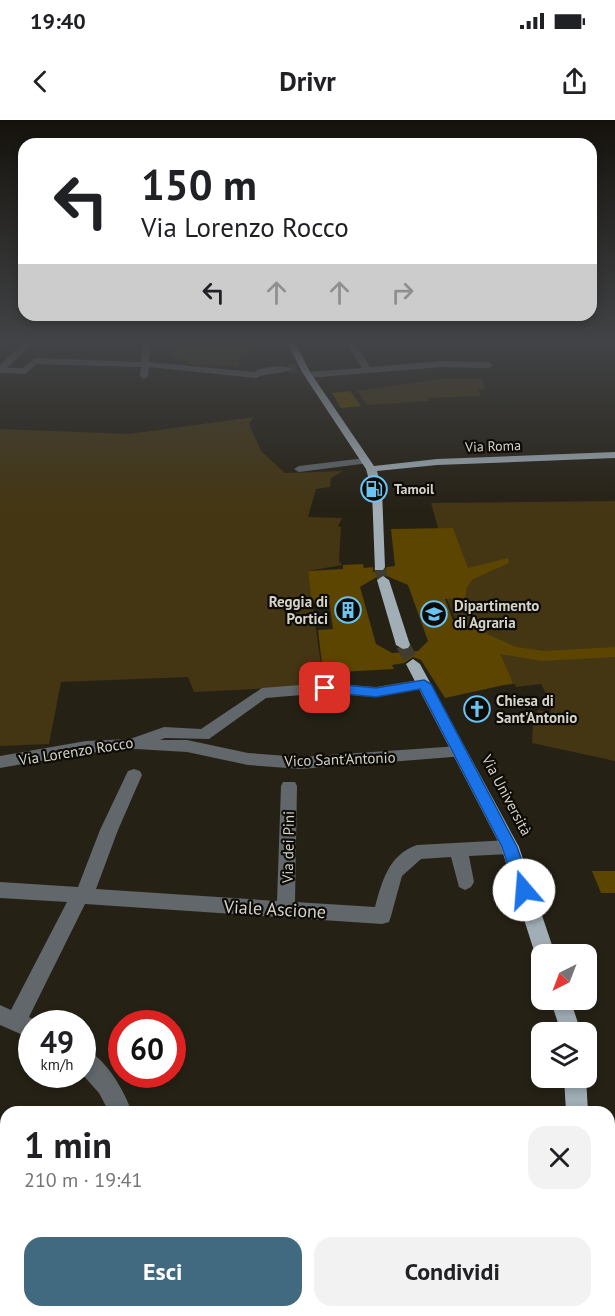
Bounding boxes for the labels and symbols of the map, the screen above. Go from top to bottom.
street label: Via Roma [464,436,521,456]
fuel station icon: Tamoil [359,474,389,504]
place label: Tamoil [394,480,435,498]
place label: Reggia di Portici [269,592,328,628]
building icon: Reggia di Portici [333,595,363,625]
place label: Dipartimento di Agraria [454,596,539,632]
school or university icon: Dipartimento di Agraria [419,599,449,629]
pin [299,662,350,713]
place label: Chiesa di Sant'Antonio [496,691,577,727]
church icon: Chiesa di Sant'Antonio [462,694,492,724]
street label: Via Lorenzo Rocco [17,733,135,770]
street label: Vico Sant'Antonio [283,748,396,770]
street label: Via Università [477,751,536,839]
street label: Via dei Pini [278,811,298,884]
position arrow [492,858,556,922]
street label: Viale Ascione [222,895,327,923]
north arrow [531,944,597,1010]
speed limit sign: 60 [108,1010,186,1088]

